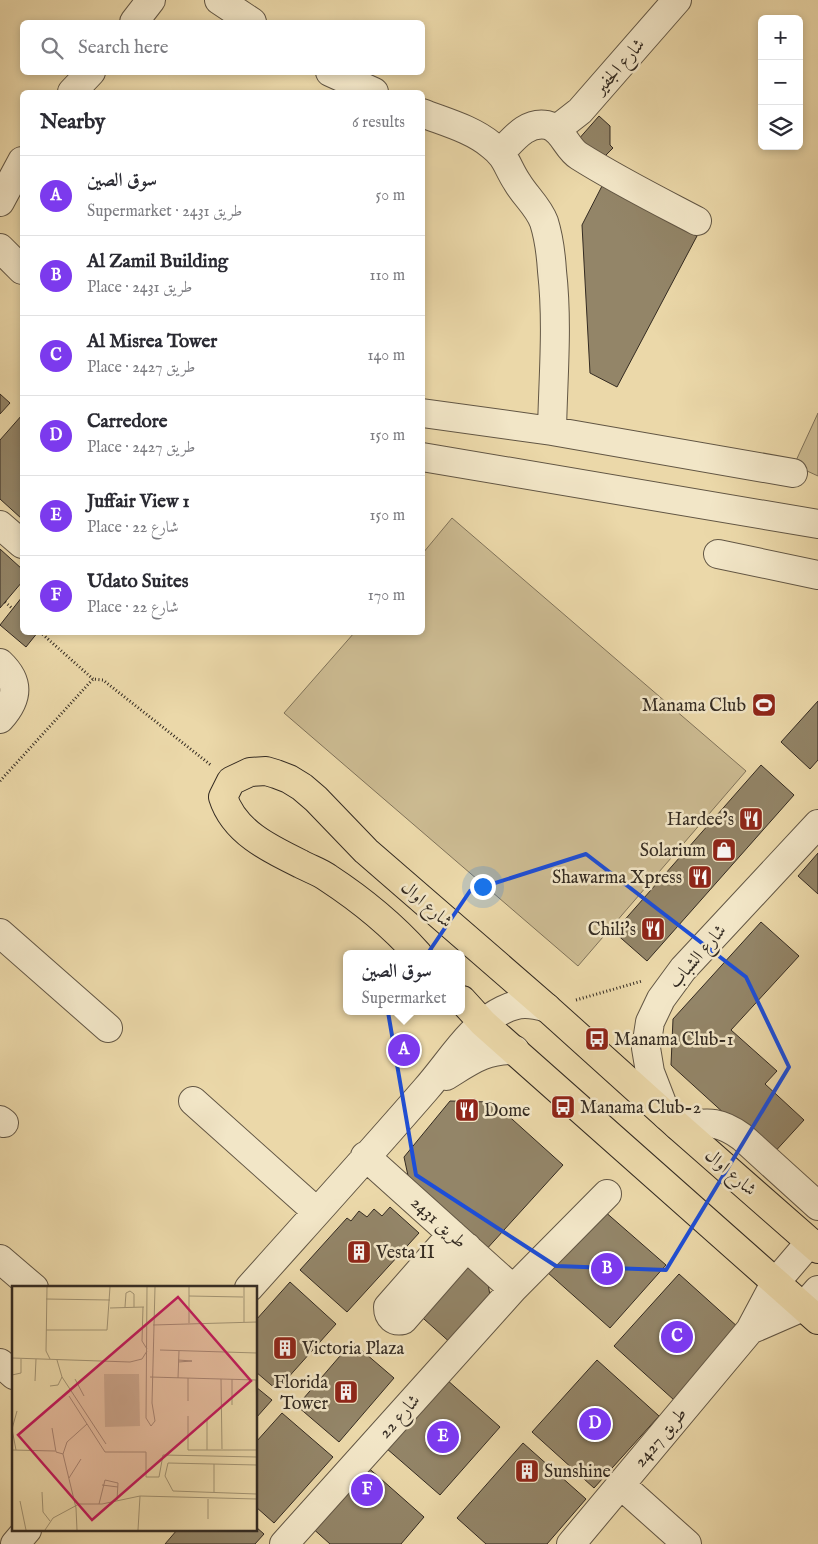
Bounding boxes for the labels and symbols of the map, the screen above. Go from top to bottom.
street label: شارع الجفير [588,34,652,103]
sports icon: Manama Club [751,692,777,718]
place label: Manama Club [642,695,746,718]
restaurant icon: Hardee's [738,806,764,832]
place label: Hardee's [667,809,734,832]
shop icon: Solarium [711,837,737,863]
place label: Solarium [640,840,706,863]
restaurant icon: Shawarma Xpress [687,864,713,890]
place label: Shawarma Xpress [552,867,682,890]
your location [470,874,496,900]
street label: شارع اوال [394,876,457,935]
restaurant icon: Chili's [640,916,666,942]
place label: Chili's [588,919,636,942]
street label: شارع الشباب [664,920,734,995]
bus stop icon: Manama Club-1 [584,1026,610,1052]
place label: Manama Club-1 [614,1029,733,1052]
pin: A [388,1031,420,1069]
bus stop icon: Manama Club-2 [550,1094,576,1120]
restaurant icon: Dome [454,1097,480,1123]
place label: Manama Club-2 [580,1097,701,1120]
place label: Dome [484,1100,530,1123]
street label: شارع اوال [698,1144,761,1203]
street label: طريق 2431 [405,1192,471,1254]
building icon: Vesta II [346,1239,372,1265]
place label: Vesta II [375,1242,435,1265]
pin: B [591,1250,623,1288]
inset map [12,1286,258,1532]
pin: C [661,1318,693,1356]
building icon: Victoria Plaza [272,1335,298,1361]
place label: Victoria Plaza [301,1338,405,1361]
place label: Florida Tower [273,1372,328,1416]
building icon: Florida Tower [333,1379,359,1405]
street label: شارع 22 [374,1390,428,1445]
street label: طريق 2427 [630,1403,693,1472]
pin: D [579,1405,611,1443]
pin: E [427,1418,459,1456]
building icon: Sunshine [514,1458,540,1484]
place label: Sunshine [544,1461,611,1484]
pin: F [351,1471,383,1509]

